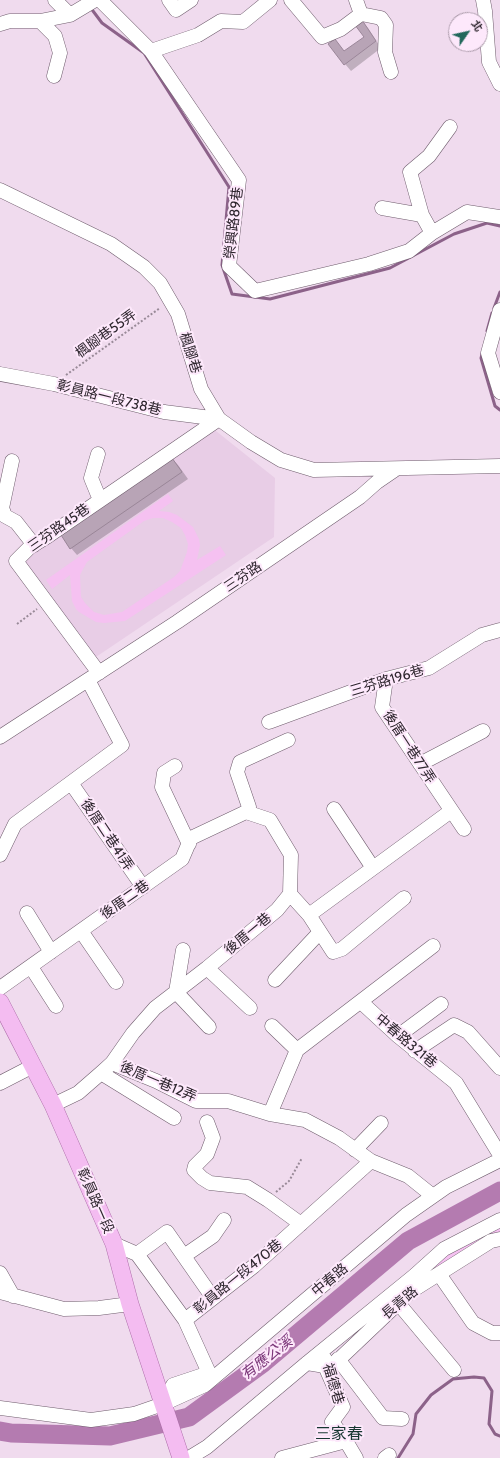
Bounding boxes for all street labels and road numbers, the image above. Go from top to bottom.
street label: 榮興路89巷 [221,186,247,260]
street label: 楓腳巷55弄 [72,306,140,362]
street label: 楓腳巷 [176,330,204,376]
street label: 彰員路一段738巷 [55,377,163,419]
street label: 三芬路45巷 [25,501,93,555]
street label: 三芬路 [221,558,265,596]
street label: 三芬路196巷 [348,662,426,700]
street label: 後厝一巷77弄 [379,707,439,787]
street label: 後厝二巷41弄 [77,796,137,874]
street label: 後厝二巷 [97,877,153,923]
street label: 後厝一巷 [221,910,275,958]
street label: 中春路321巷 [372,1010,440,1072]
street label: 後厝一巷12弄 [117,1058,199,1106]
street label: 彰員路一段 [73,1166,117,1236]
street label: 彰員路一段470巷 [190,1236,286,1318]
street label: 中春路 [309,1260,351,1300]
street label: 長青路 [379,1283,421,1323]
street label: 福德巷 [319,1361,347,1407]

